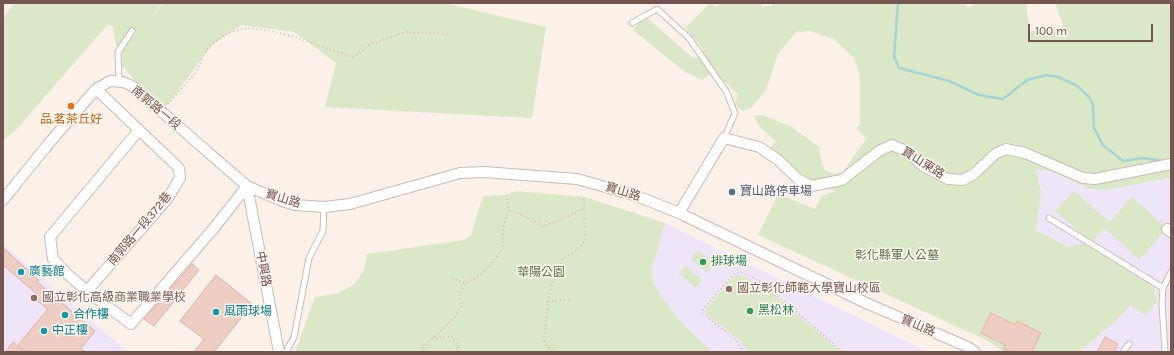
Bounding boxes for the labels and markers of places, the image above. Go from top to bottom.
marker: 品.茗茶丘好 [66,101,76,111]
place label: 品.茗茶丘好 [40,113,102,127]
place label: 寶山路停車場 [740,185,812,199]
marker: 寶山路停車場 [727,187,737,197]
place label: 排球場 [711,255,747,269]
marker: 排球場 [698,257,708,267]
place label: 廣藝館 [29,265,65,279]
marker: 廣藝館 [16,267,26,277]
place label: 國立彰化師範大學寶山校區 [737,282,881,296]
marker: 國立彰化師範大學寶山校區 [724,284,734,294]
place label: 國立彰化高級商業職業學校 [42,291,186,305]
marker: 國立彰化高級商業職業學校 [29,293,39,303]
place label: 黑松林 [758,304,794,318]
place label: 風雨球場 [224,305,272,319]
marker: 黑松林 [745,306,755,316]
marker: 風雨球場 [211,307,221,317]
place label: 合作樓 [73,308,109,322]
marker: 合作樓 [60,310,70,320]
place label: 中正樓 [52,324,88,338]
marker: 中正樓 [39,326,49,336]

